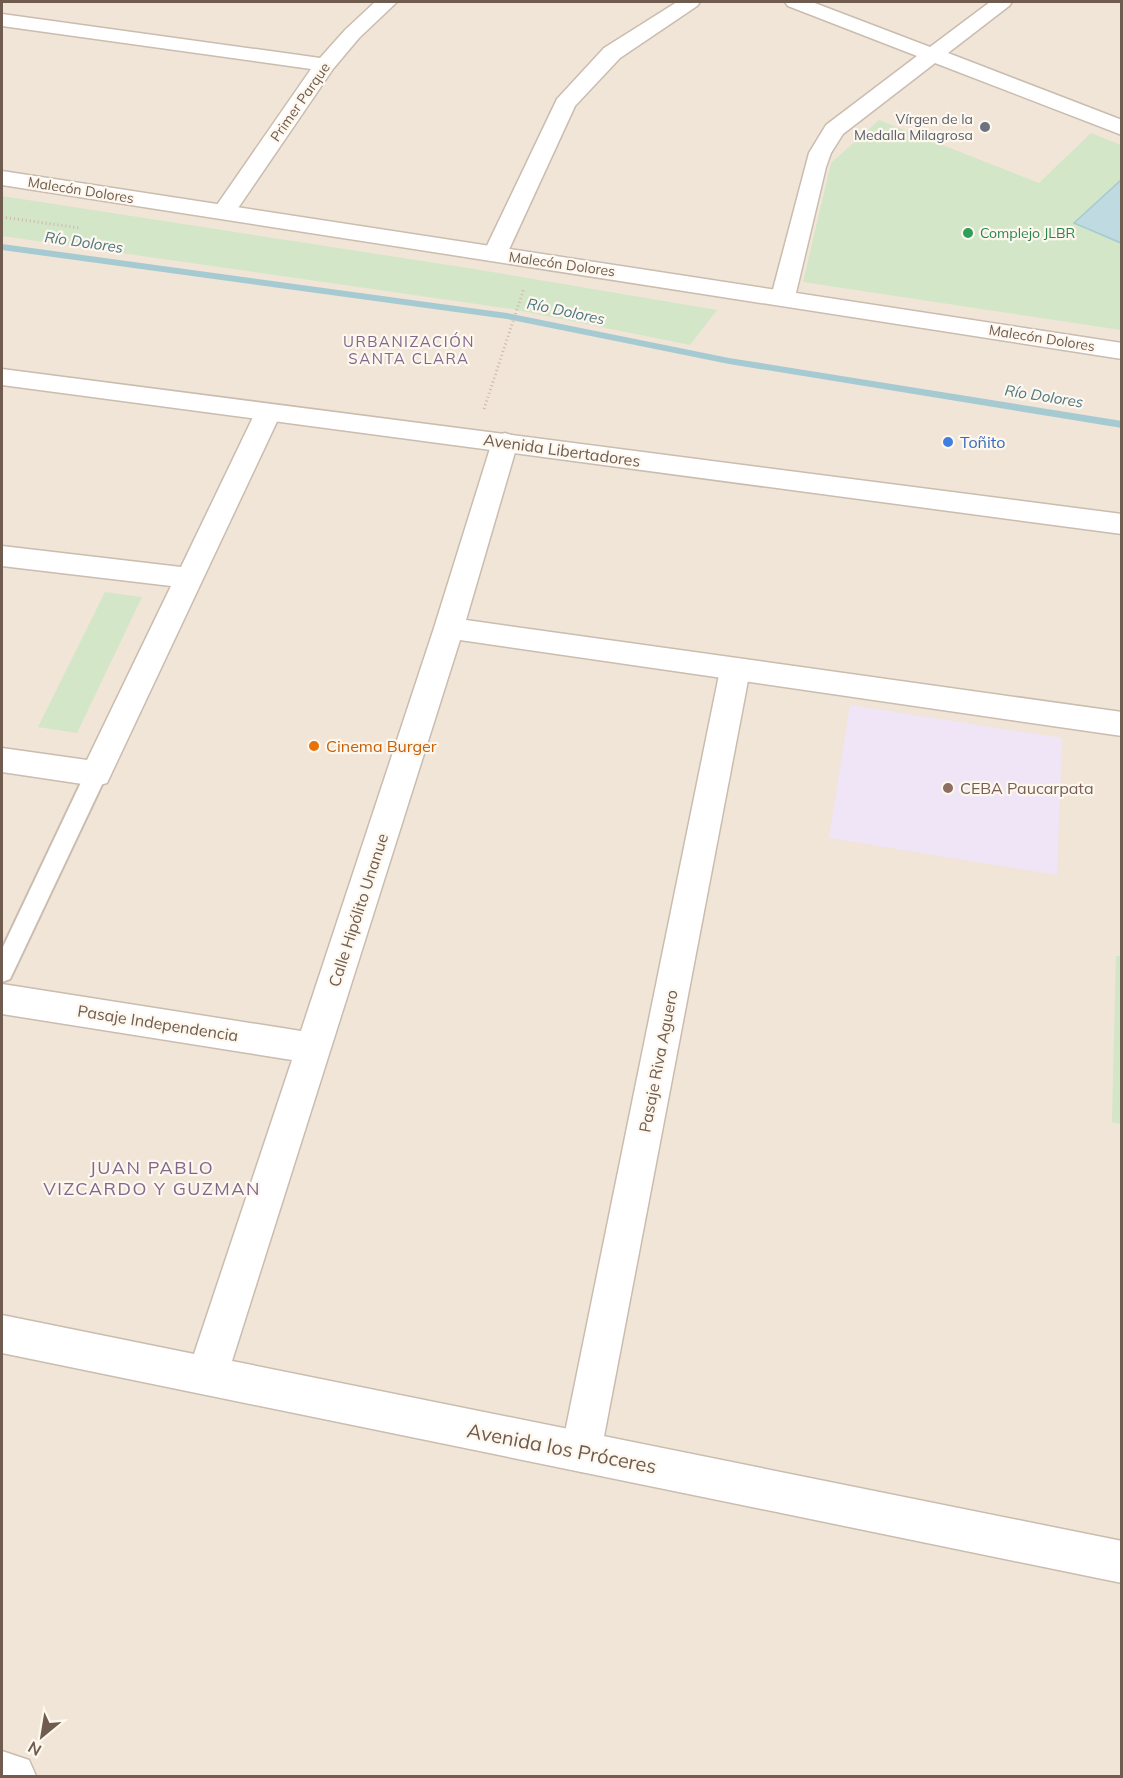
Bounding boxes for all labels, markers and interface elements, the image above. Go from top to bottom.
street label: Primer Parque [266,59,334,145]
place label: Vírgen de la Medalla Milagrosa [854,110,973,144]
marker: Vírgen de la Medalla Milagrosa [978,120,992,134]
street label: Malecón Dolores [27,173,135,207]
place label: Complejo JLBR [980,224,1075,242]
marker: Complejo JLBR [961,226,975,240]
water label: Río Dolores [43,227,125,257]
street label: Malecón Dolores [508,248,616,280]
water label: Río Dolores [525,293,607,329]
street label: Malecón Dolores [988,321,1096,355]
district label: URBANIZACIÓN SANTA CLARA [343,332,475,368]
water label: Río Dolores [1003,380,1085,412]
street label: Avenida Libertadores [482,429,642,471]
place label: Toñito [960,432,1005,452]
marker: Toñito [941,435,955,449]
place label: Cinema Burger [326,736,437,756]
marker: Cinema Burger [307,739,321,753]
place label: CEBA Paucarpata [960,778,1094,798]
marker: CEBA Paucarpata [941,781,955,795]
street label: Calle Hipólito Unanue [324,831,392,989]
street label: Pasaje Riva Aguero [634,988,682,1134]
street label: Pasaje Independencia [76,1000,240,1046]
district label: JUAN PABLO VIZCARDO Y GUZMAN [43,1156,261,1200]
street label: Avenida los Próceres [465,1417,659,1479]
north arrow [12,1706,72,1766]
text: N [24,1737,45,1761]

